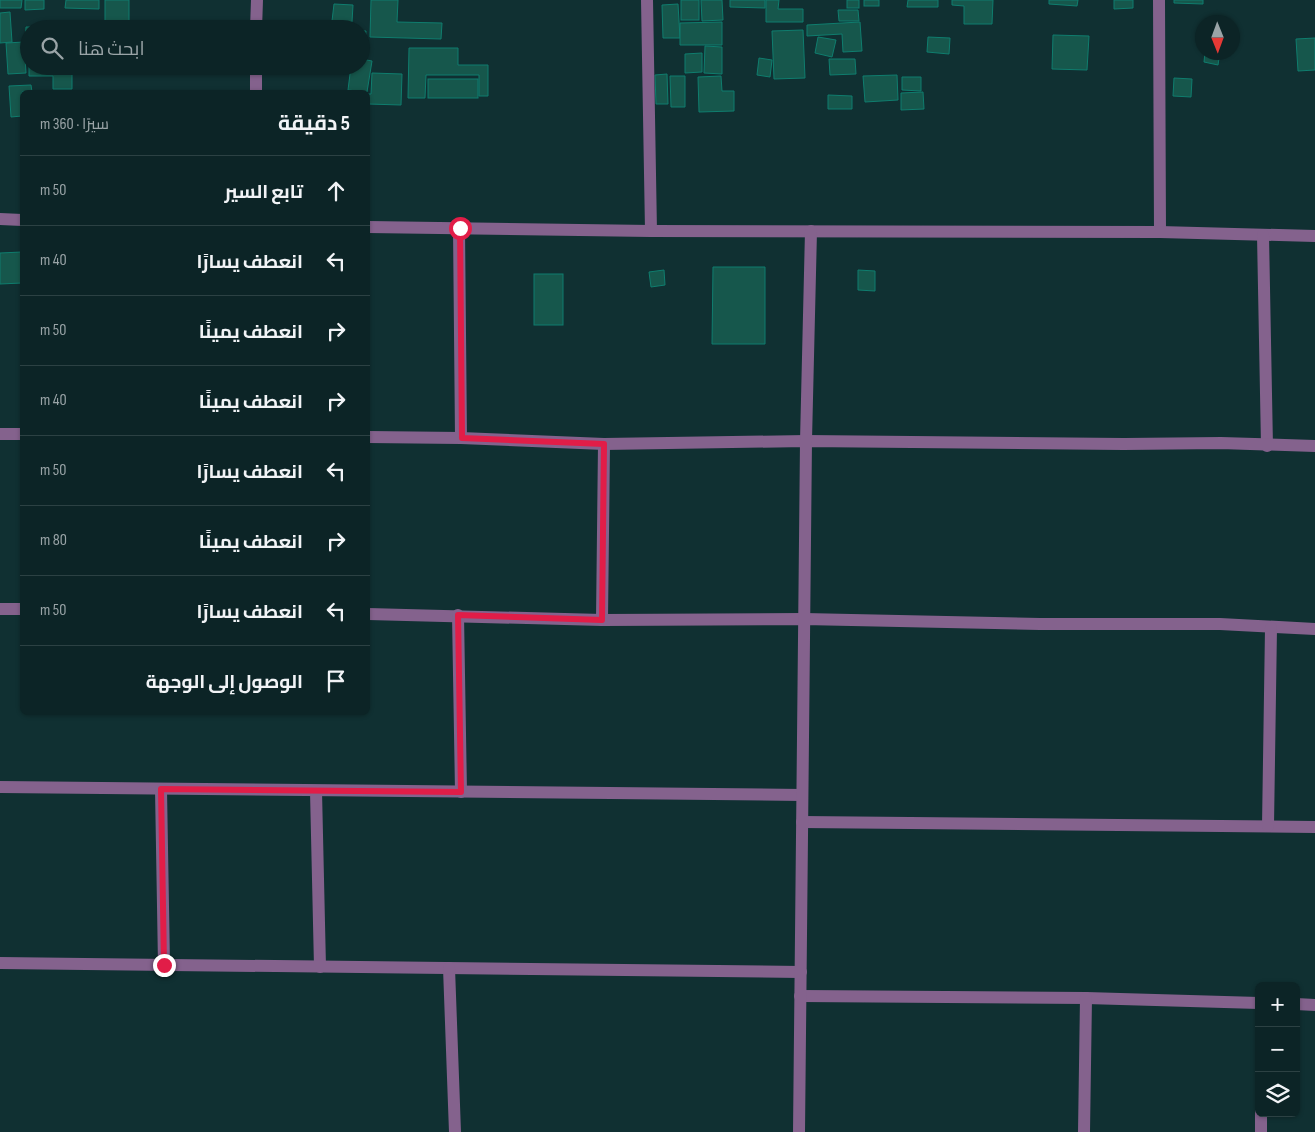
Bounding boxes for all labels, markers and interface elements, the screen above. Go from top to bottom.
north arrow [1195,15,1240,60]
search box [20,20,370,75]
icon: search [38,34,66,62]
text: ابحث هنا [78,38,145,61]
text: 5 دقيقة [278,111,350,136]
text: سيرًا · 360 m [40,115,109,134]
icon: ahead [322,177,350,205]
text: 50 m [40,181,66,200]
text: تابع السير [224,181,303,204]
route start [449,217,472,240]
icon: left [322,247,350,275]
text: 40 m [40,251,67,270]
text: انعطف يسارًا [196,251,303,274]
icon: right [322,317,350,345]
text: 50 m [40,321,66,340]
text: انعطف يمينًا [199,321,303,344]
icon: right [322,387,350,415]
text: 40 m [40,391,67,410]
text: انعطف يمينًا [199,391,303,414]
icon: left [322,457,350,485]
text: 50 m [40,461,66,480]
text: انعطف يسارًا [196,461,303,484]
icon: right [322,527,350,555]
text: 80 m [40,531,67,550]
text: انعطف يمينًا [199,531,303,554]
icon: left [322,597,350,625]
text: 50 m [40,601,66,620]
text: انعطف يسارًا [196,601,303,624]
icon: arrive [322,667,350,695]
text: الوصول إلى الوجهة [146,671,303,694]
route end [153,954,176,977]
map controls [1255,982,1300,1117]
button: + [1255,982,1300,1027]
button: − [1255,1027,1300,1072]
button: layers [1255,1072,1300,1117]

